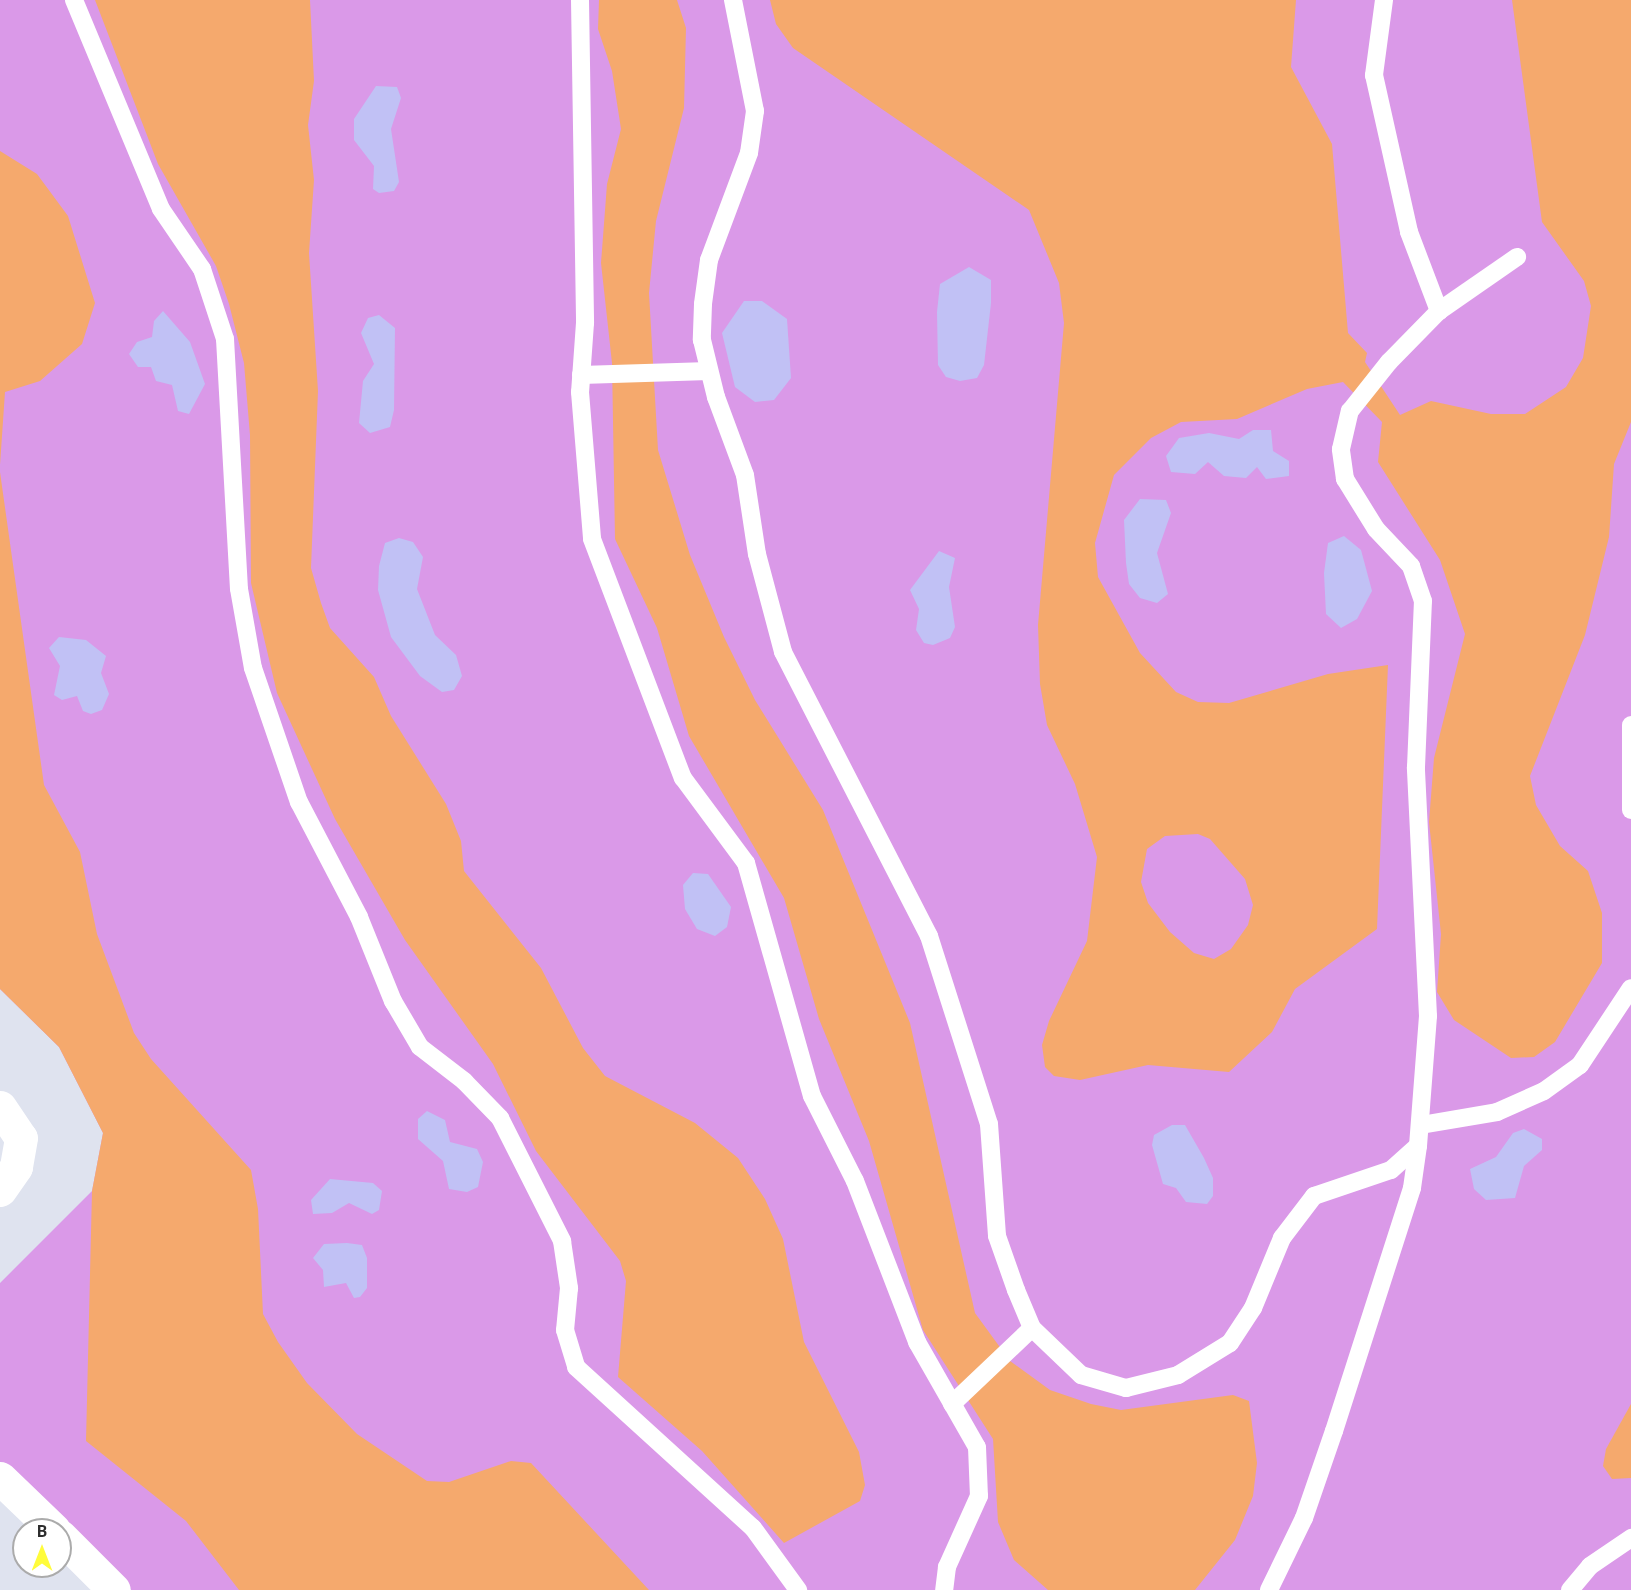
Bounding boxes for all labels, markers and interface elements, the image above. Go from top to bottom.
north arrow [12,1518,72,1578]
text: B [37,1522,47,1541]

